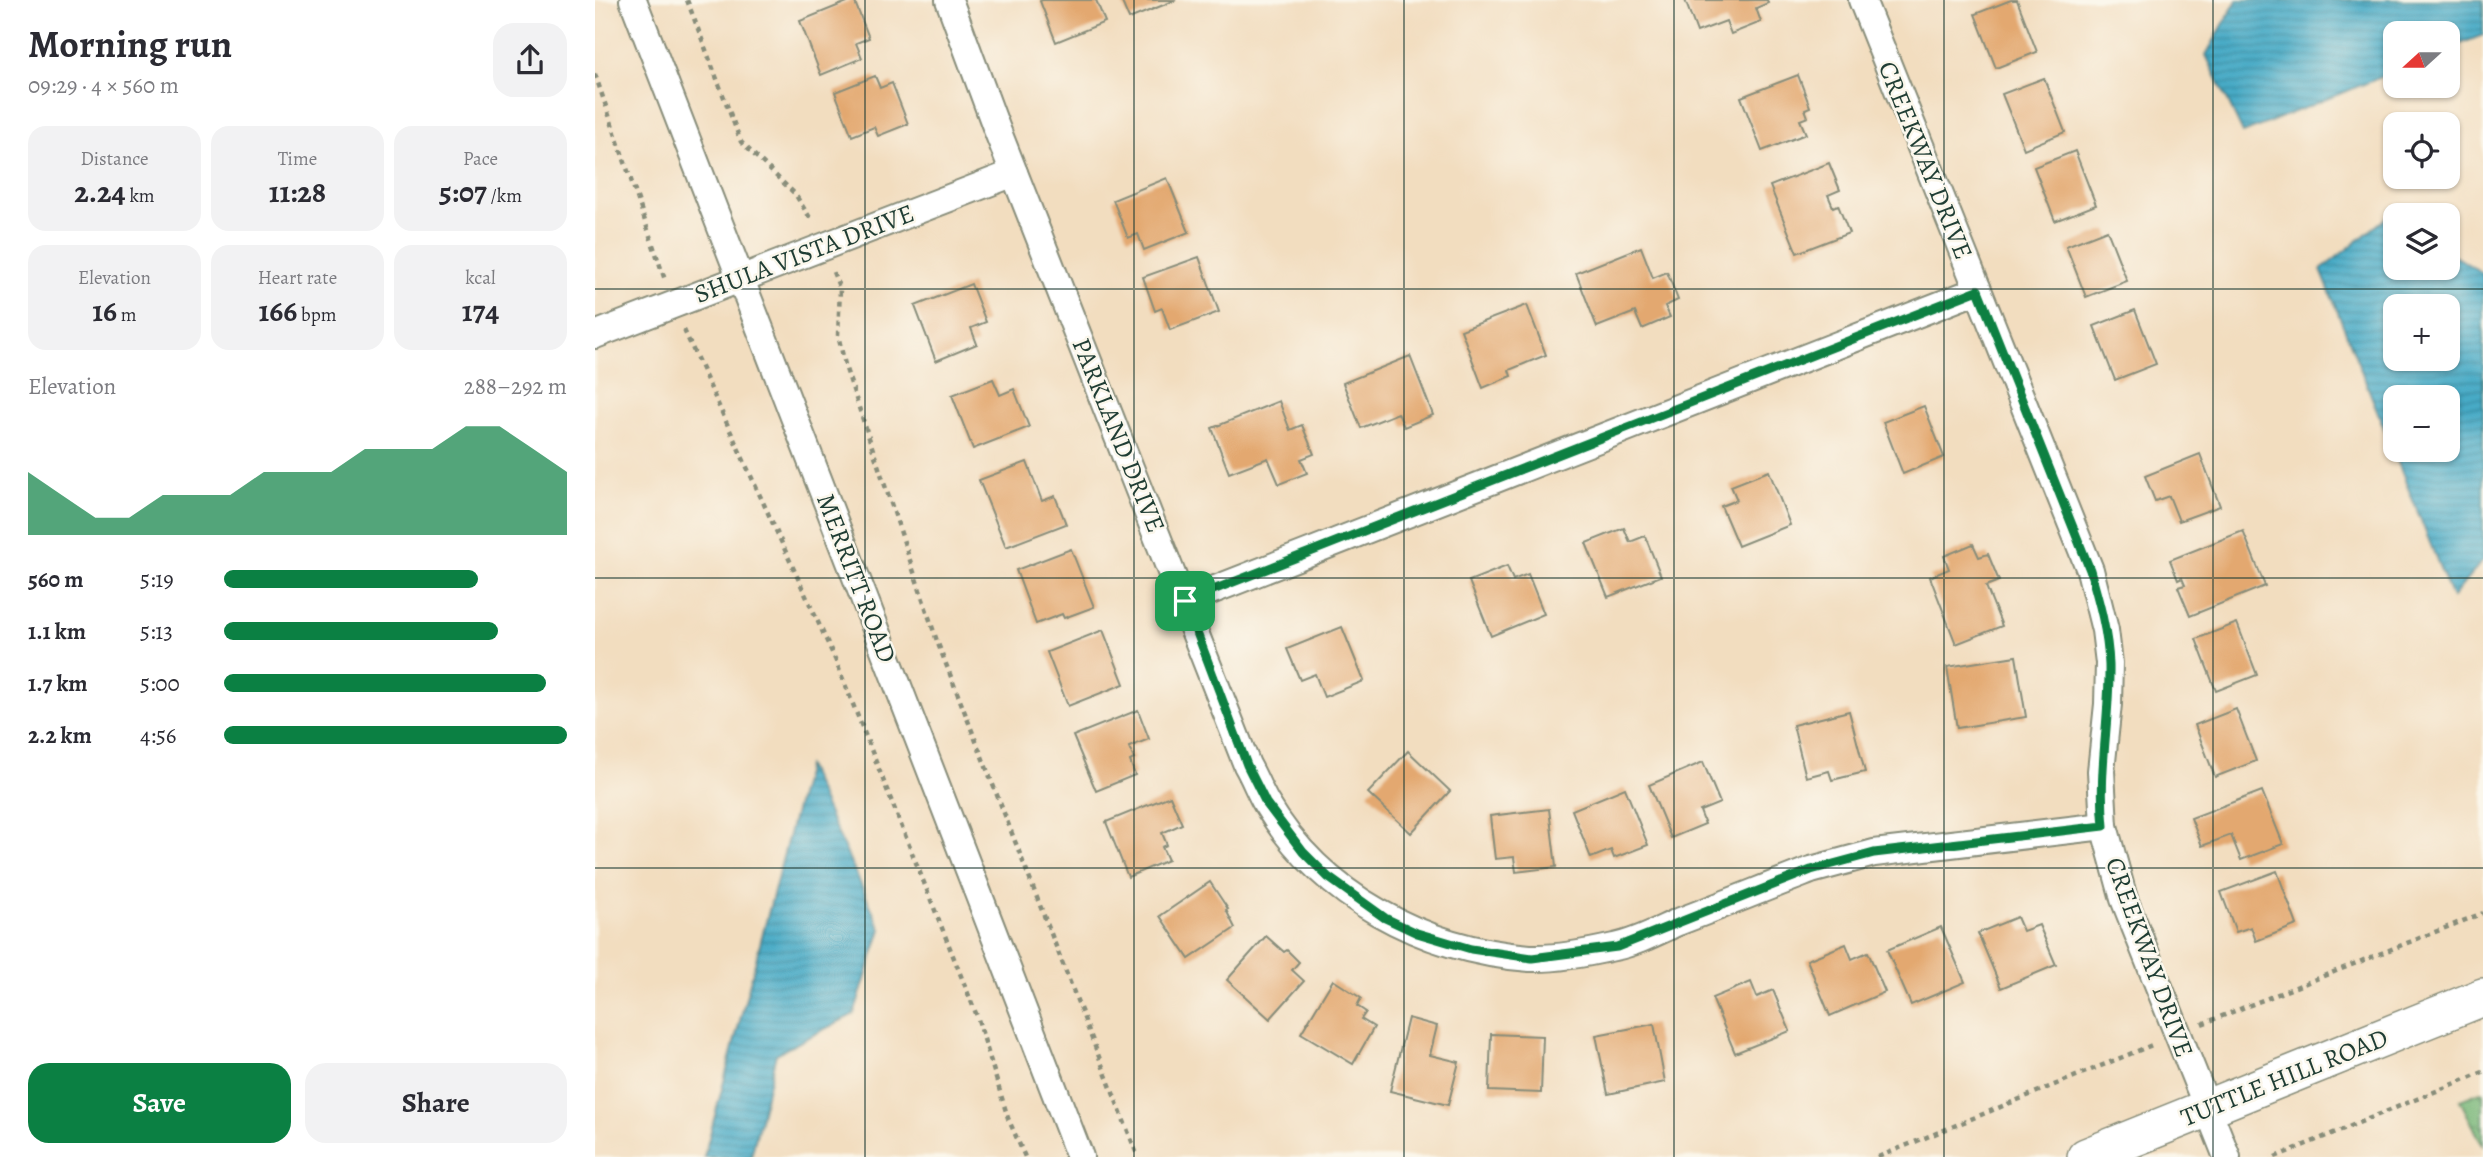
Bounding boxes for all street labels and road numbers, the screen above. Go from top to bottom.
street label: CREEKWAY DRIVE [1870,56,1981,264]
street label: SHULA VISTA DRIVE [689,195,919,312]
street label: PARKLAND DRIVE [1064,333,1174,538]
street label: MERRITT ROAD [808,489,905,668]
street label: CREEKWAY DRIVE [2097,852,2202,1062]
street label: TUTTLE HILL ROAD [2175,1020,2393,1135]

